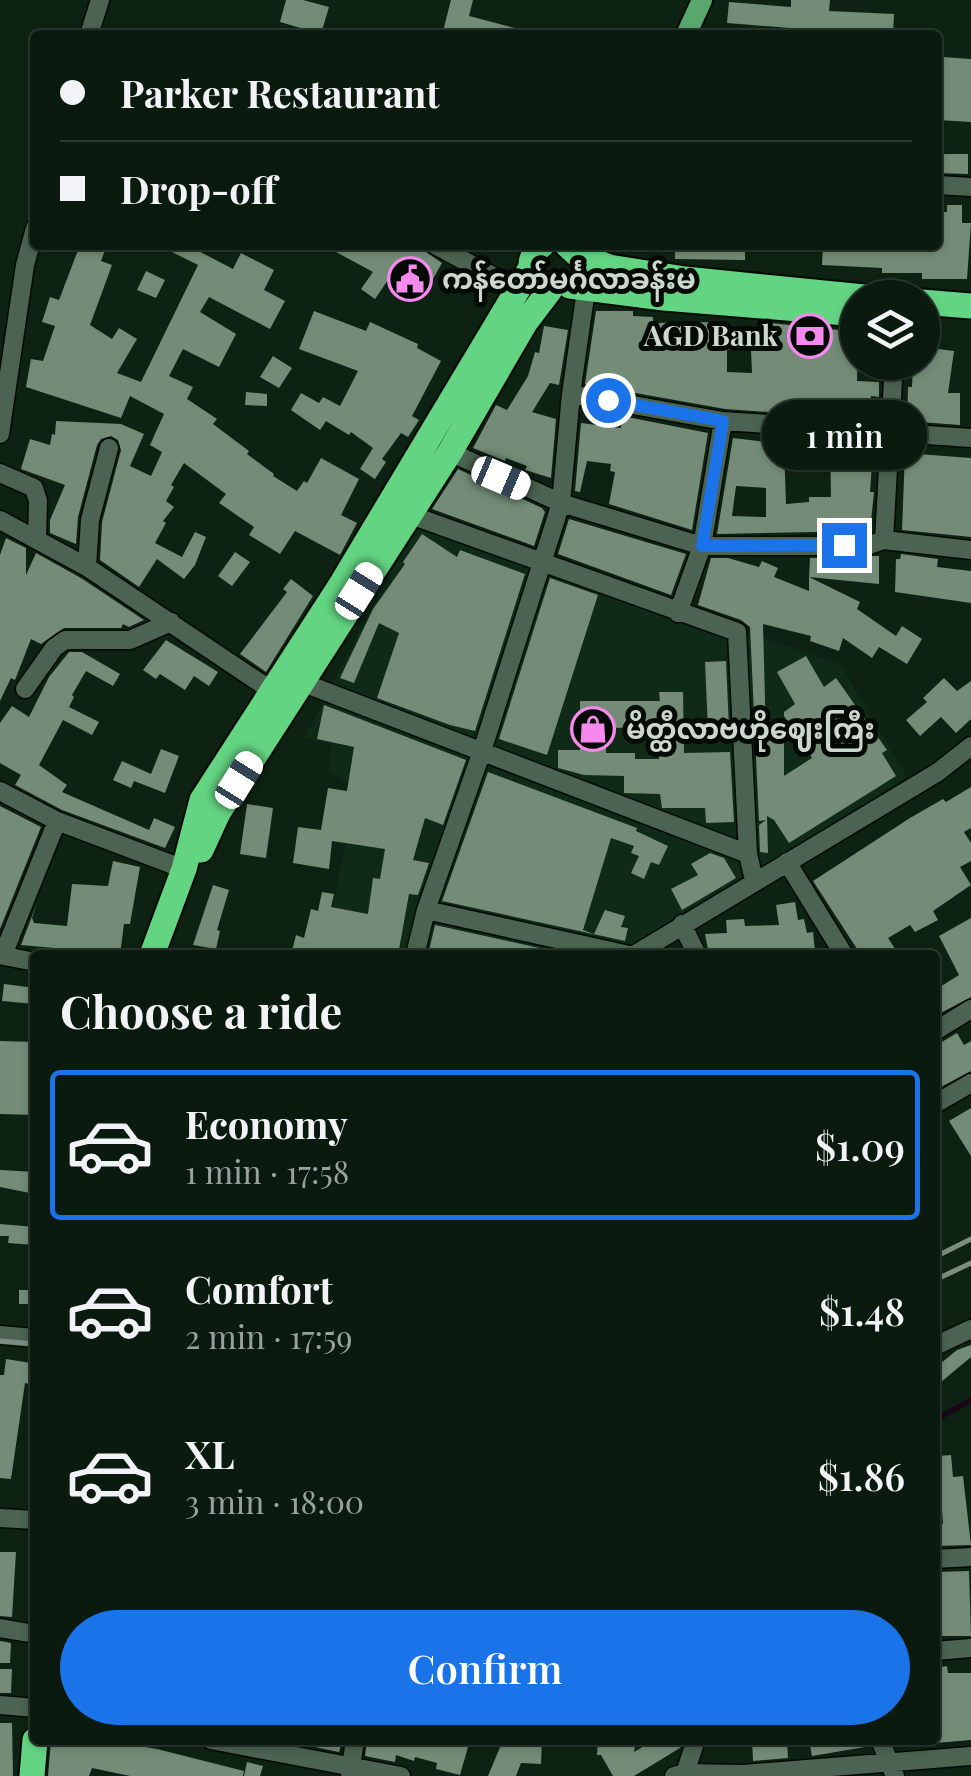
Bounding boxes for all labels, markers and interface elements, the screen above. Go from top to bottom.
text: Parker Restaurant [120,67,440,118]
text: Drop-off [120,163,277,214]
public building icon: ကန်တော်မင်္ဂလာခန်းမ [387,256,433,302]
place label: ကန်တော်မင်္ဂလာခန်းမ [442,259,696,302]
map controls [840,280,940,380]
button: layers [840,280,940,380]
bank icon: AGD Bank [787,313,833,359]
place label: AGD Bank [643,316,779,353]
route start [586,378,631,423]
callout: 1 min [762,400,926,470]
text: 1 min [806,413,883,456]
car [468,452,534,504]
route end [822,523,867,568]
car [330,558,388,624]
shop icon: မိတ္ထီလာဗဟိုဈေးကြီး [570,706,616,752]
place label: မိတ္ထီလာဗဟိုဈေးကြီး [626,709,875,752]
car [210,747,268,813]
text: Choose a ride [60,980,342,1040]
text: Economy [185,1098,348,1149]
icon: car [65,1100,155,1190]
text: $1.09 [815,1120,905,1171]
text: 1 min · 17:58 [185,1149,349,1192]
text: Comfort [185,1263,333,1314]
icon: car [65,1265,155,1355]
text: $1.48 [819,1285,905,1336]
text: 2 min · 17:59 [185,1314,353,1357]
text: XL [185,1428,234,1479]
icon: car [65,1430,155,1520]
text: $1.86 [818,1450,905,1501]
text: 3 min · 18:00 [185,1479,364,1522]
button: Confirm [60,1610,910,1725]

